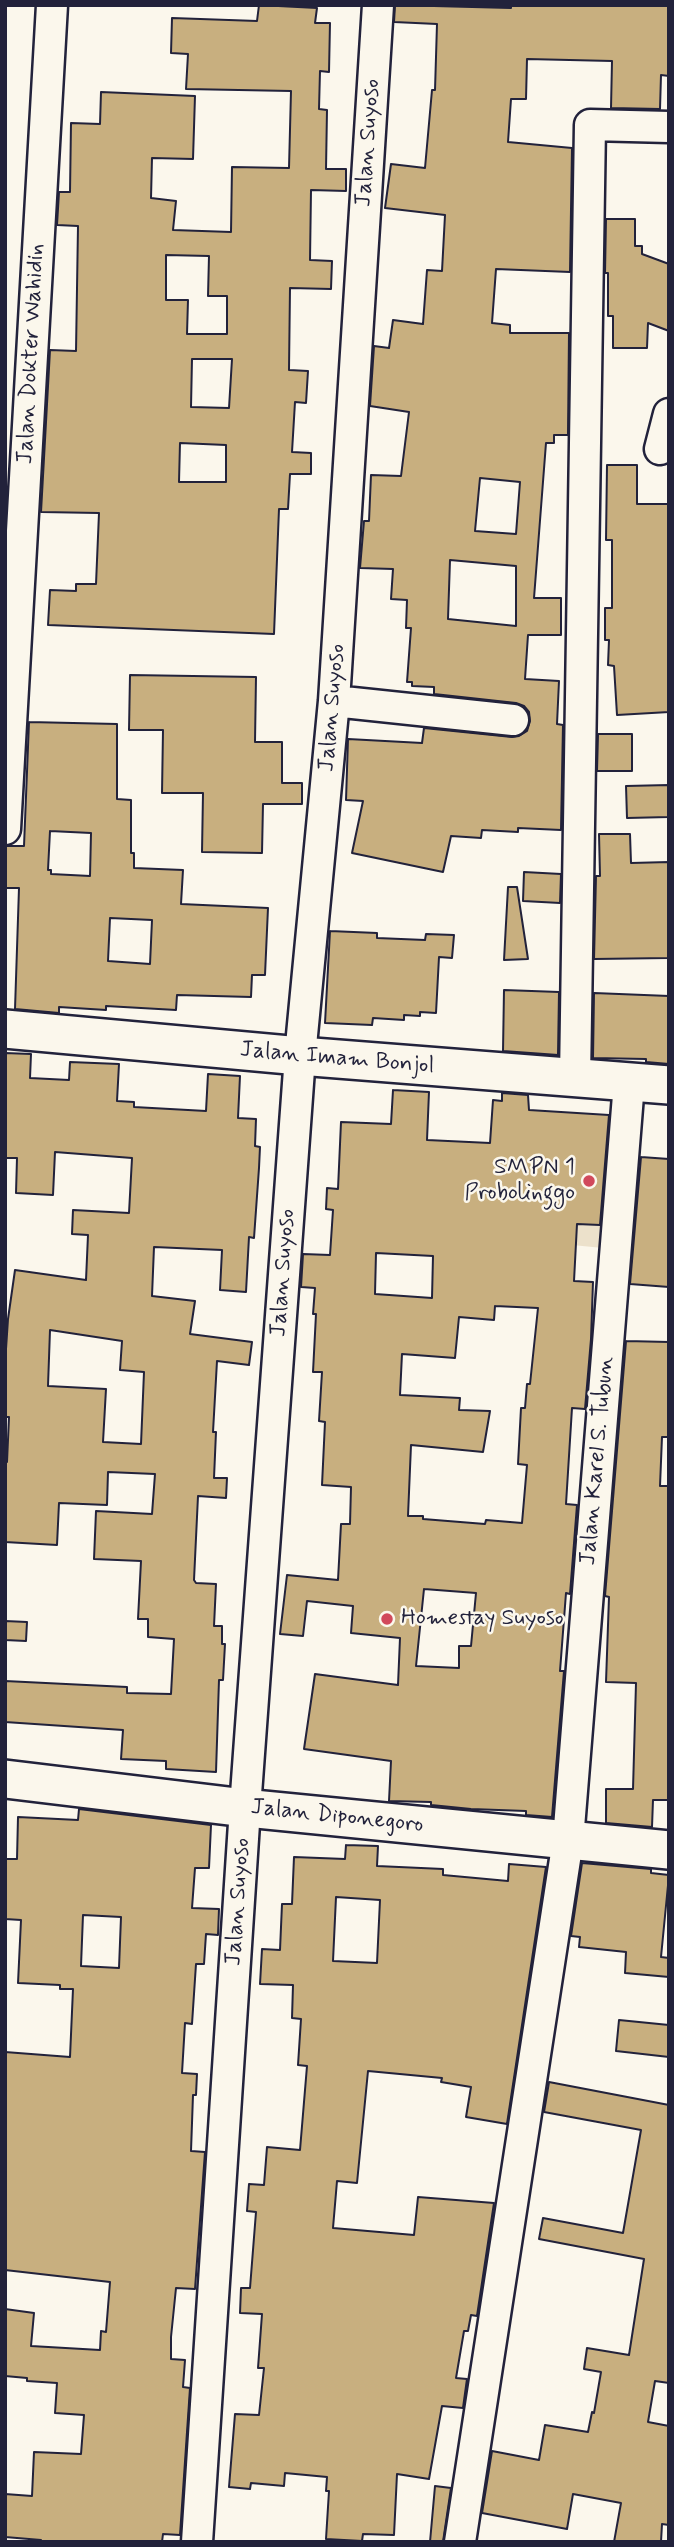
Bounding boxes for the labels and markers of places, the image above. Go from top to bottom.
place label: SMPN 1 Probolinggo [465,1154,575,1208]
marker: SMPN 1 Probolinggo [581,1173,597,1189]
place label: Homestay Suyoso [401,1605,564,1633]
marker: Homestay Suyoso [379,1611,395,1627]

